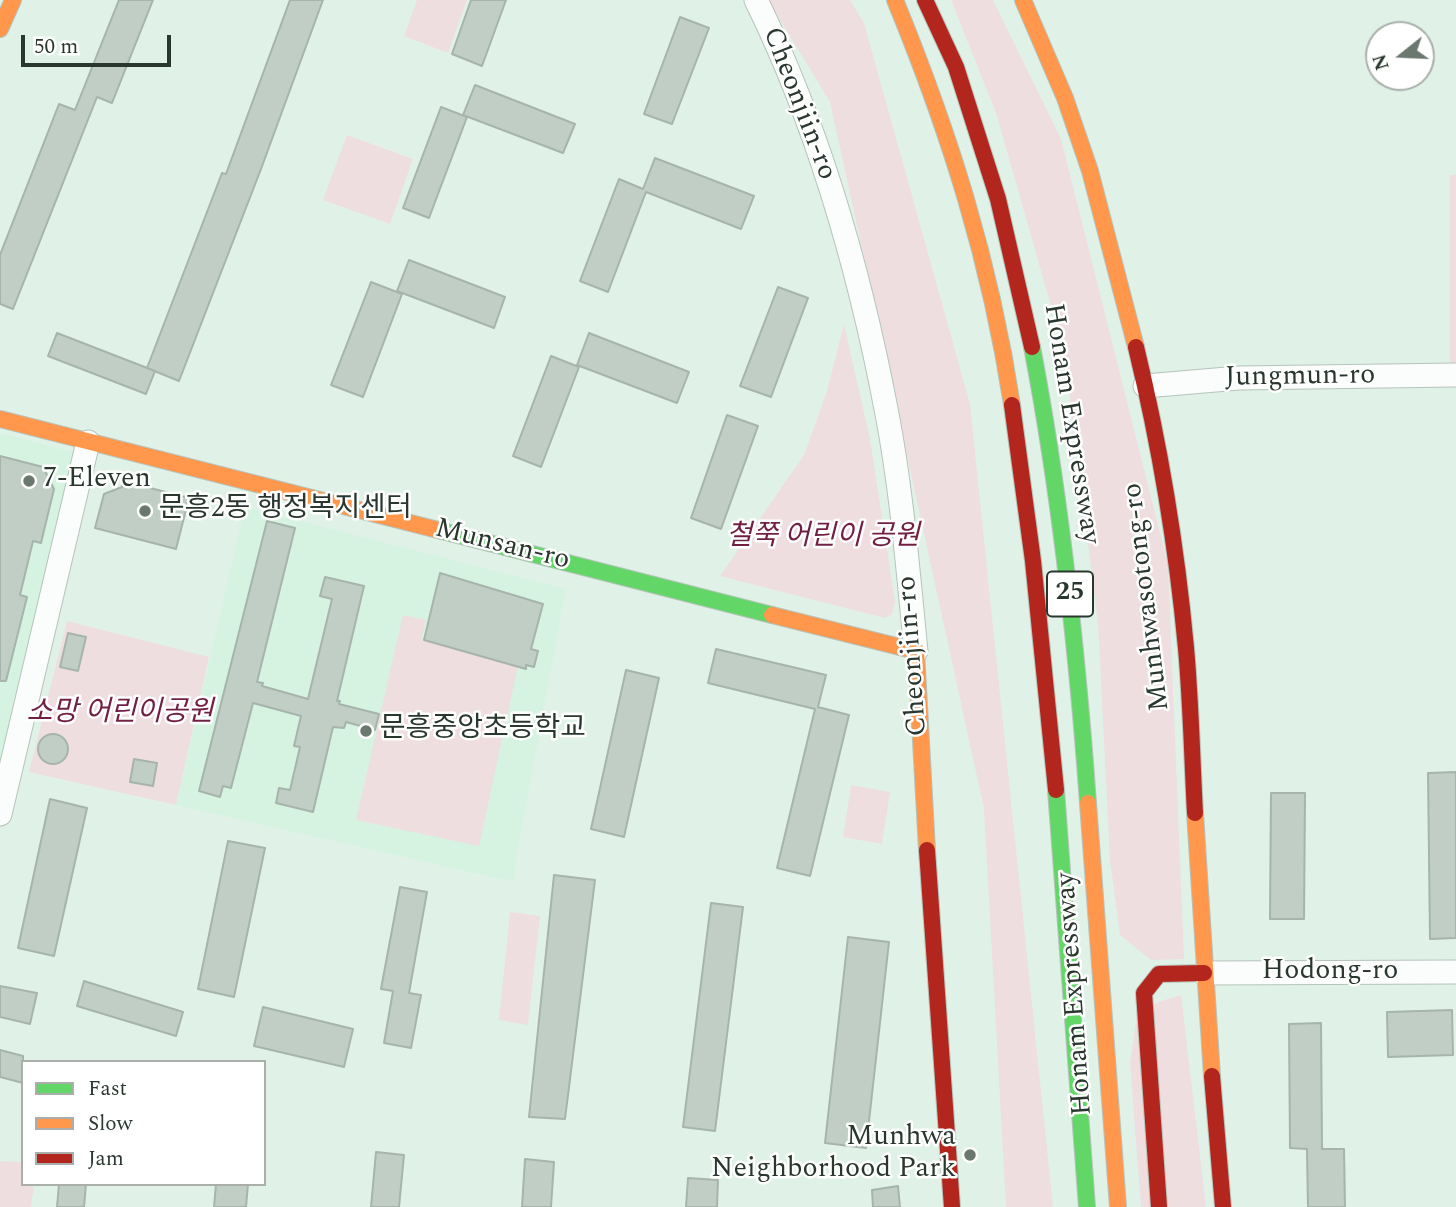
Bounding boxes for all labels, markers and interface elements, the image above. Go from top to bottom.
scale bar [24,21,175,65]
north arrow [1365,21,1435,91]
street label: Cheonjiin-ro [754,23,842,185]
text: 50 m [34,31,78,63]
text: N [1365,50,1398,74]
street label: Honam Expressway [1034,301,1106,547]
street label: Jungmun-ro [1225,360,1375,396]
place label: 7-Eleven [43,464,151,498]
marker: 7-Eleven [21,473,37,489]
street label: Munhwasotong-ro [1117,481,1179,713]
place label: 문흥2동 행정복지센터 [159,494,412,528]
marker: 문흥2동 행정복지센터 [137,503,153,519]
street label: Munsan-ro [431,513,573,579]
park label: 철쭉 어린이 공원 [726,522,920,556]
road number: 25 [1047,572,1093,616]
street label: Cheonjiin-ro [892,575,936,737]
park label: 소망 어린이공원 [27,698,213,732]
place label: 문흥중앙초등학교 [380,714,586,748]
marker: 문흥중앙초등학교 [358,723,374,739]
street label: Honam Expressway [1051,871,1101,1117]
street label: Hodong-ro [1262,956,1398,990]
legend [21,1060,266,1186]
text: Fast [88,1073,127,1105]
text: Slow [88,1108,132,1140]
place label: Munhwa Neighborhood Park [711,1122,956,1188]
text: Jam [88,1143,124,1175]
marker: Munhwa Neighborhood Park [962,1147,978,1163]

